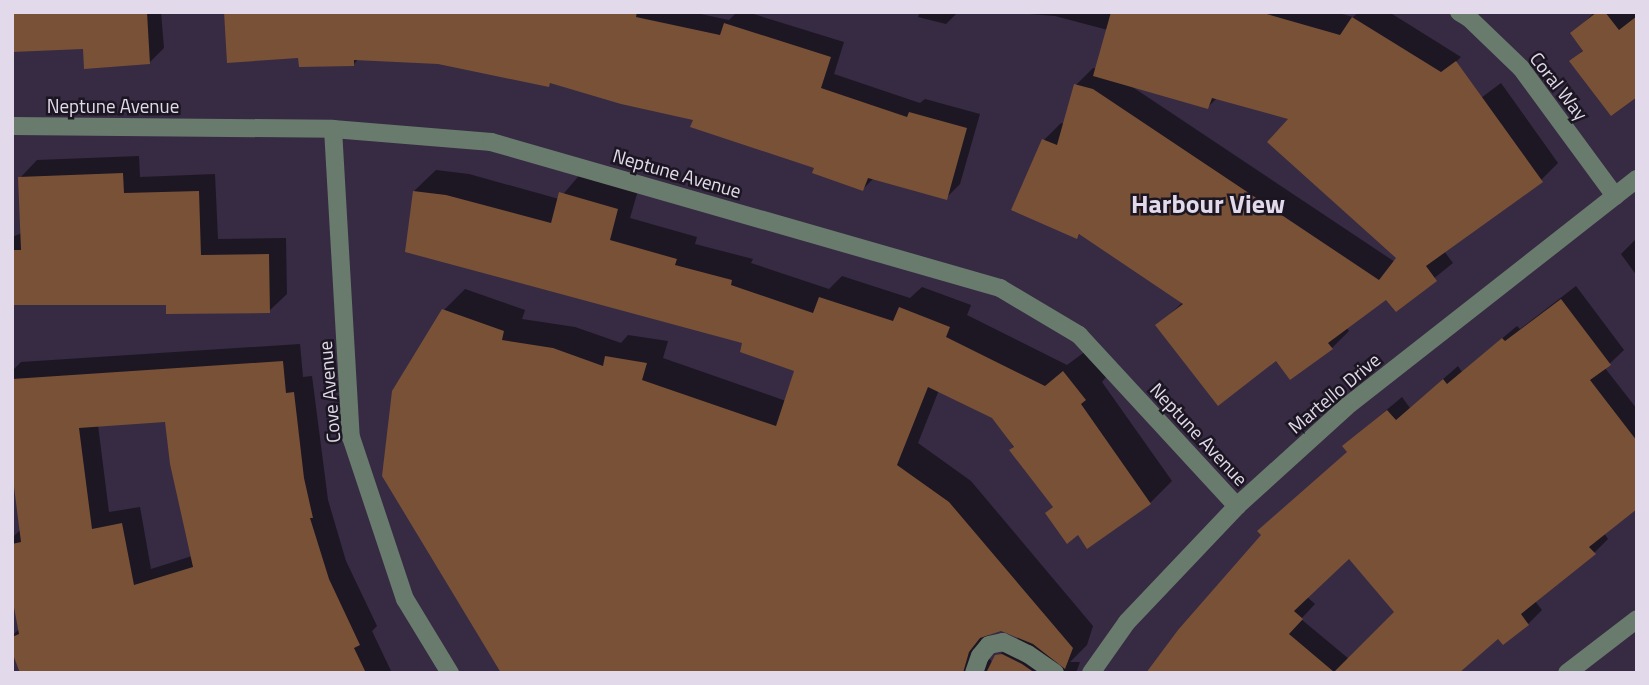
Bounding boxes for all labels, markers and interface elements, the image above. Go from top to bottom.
street label: Coral Way [1525,47,1593,125]
street label: Neptune Avenue [47,95,179,117]
street label: Neptune Avenue [610,144,744,202]
district label: Harbour View [1131,188,1285,220]
street label: Cove Avenue [313,340,345,444]
street label: Martello Drive [1283,348,1385,438]
street label: Neptune Avenue [1145,378,1253,490]

